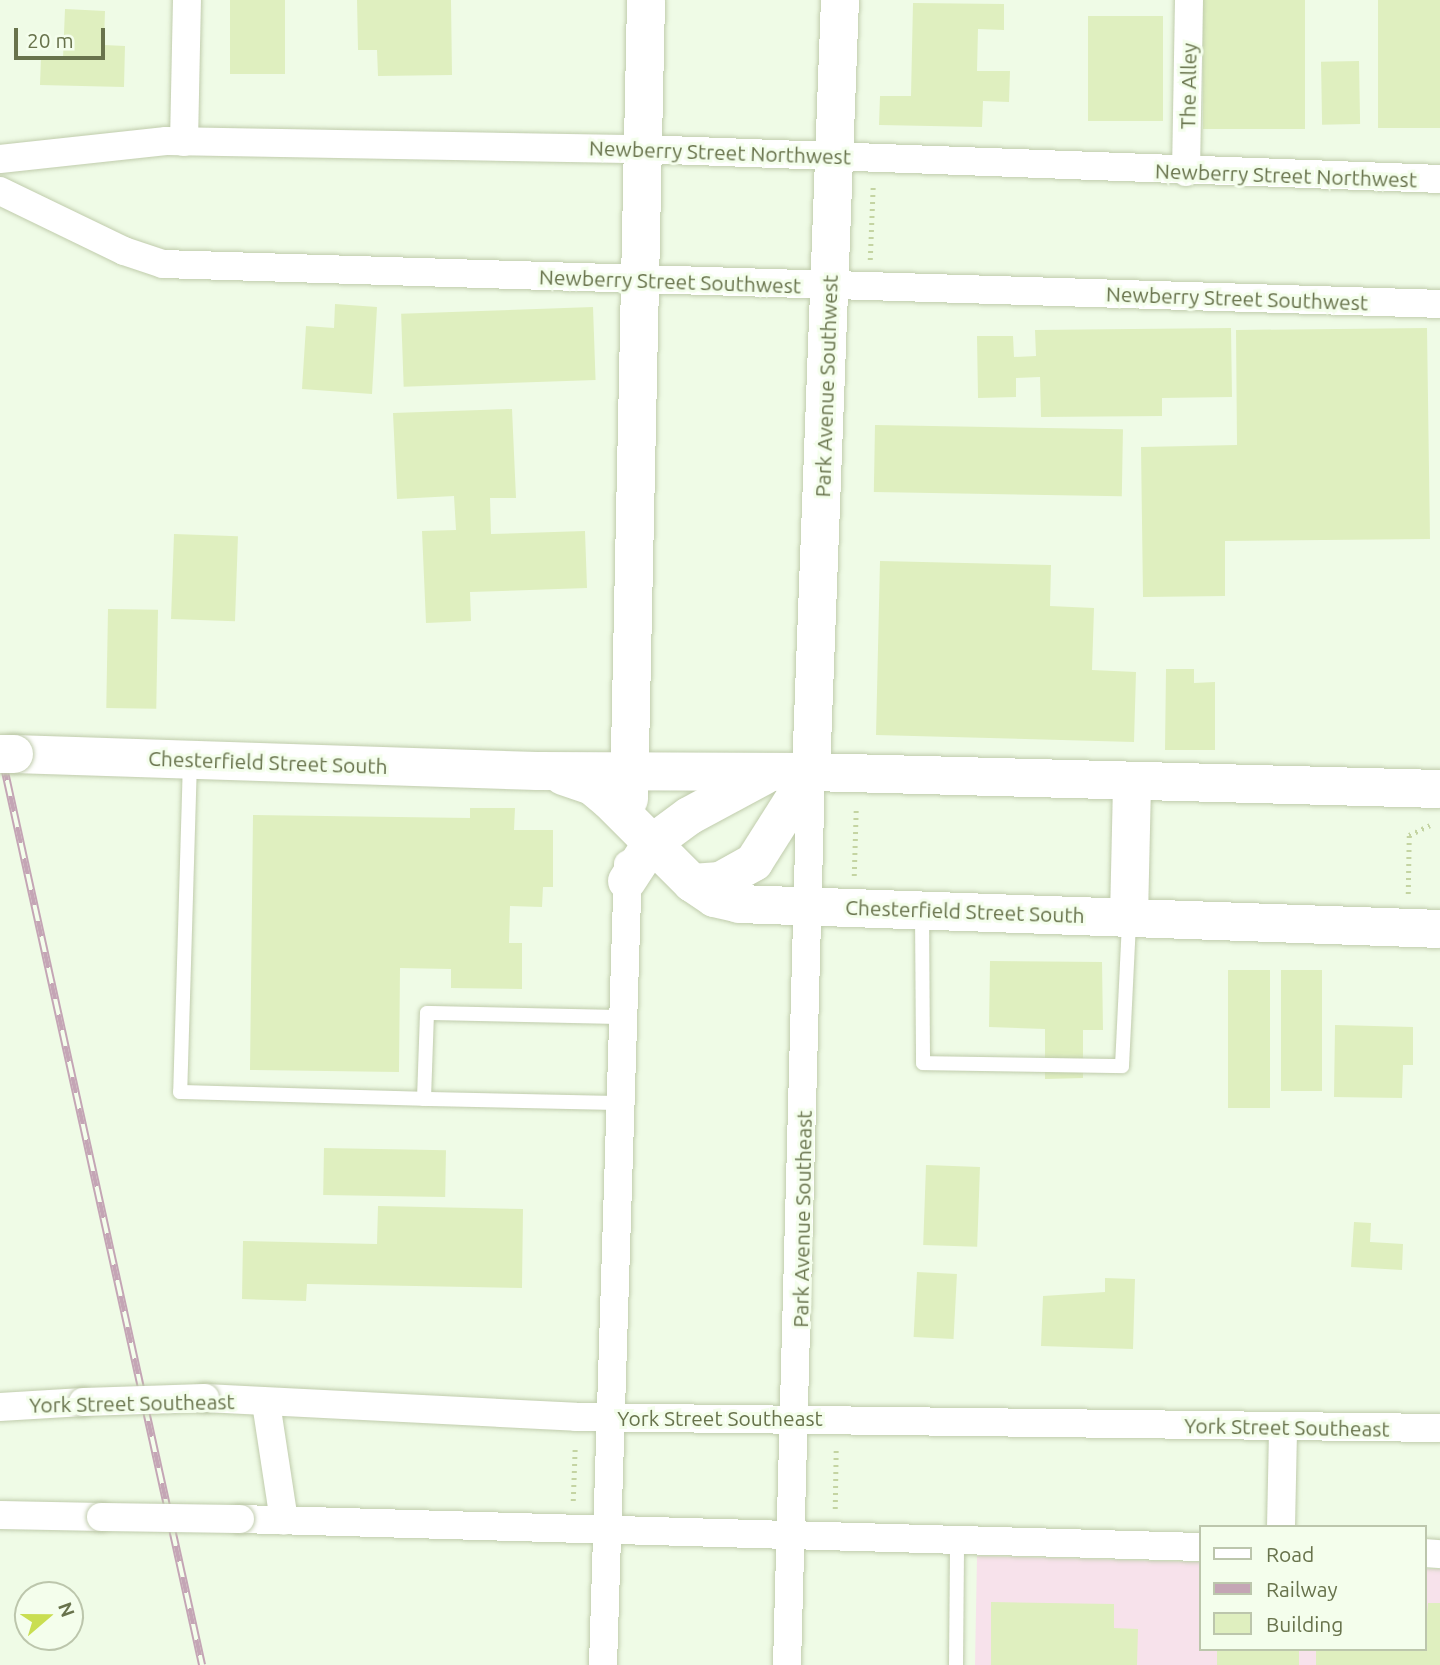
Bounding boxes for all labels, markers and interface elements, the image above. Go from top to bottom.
scale bar [18,14,108,58]
text: 20 m [27,28,74,52]
street label: The Alley [1175,43,1201,129]
street label: Newberry Street Northwest [589,135,851,169]
street label: Newberry Street Northwest [1155,158,1417,192]
street label: Newberry Street Southwest [539,264,801,298]
street label: Park Avenue Southwest [810,274,842,498]
street label: Newberry Street Southwest [1106,281,1368,315]
street label: Chesterfield Street South [148,745,388,779]
street label: Chesterfield Street South [845,894,1085,928]
street label: Park Avenue Southeast [788,1110,816,1328]
street label: York Street Southeast [29,1389,235,1417]
street label: York Street Southeast [617,1405,823,1431]
street label: York Street Southeast [1184,1413,1390,1441]
legend [1198,1525,1426,1651]
text: Road [1266,1542,1314,1566]
text: Railway [1266,1577,1338,1601]
north arrow [14,1581,84,1651]
text: N [54,1599,80,1620]
text: Building [1266,1612,1343,1636]

